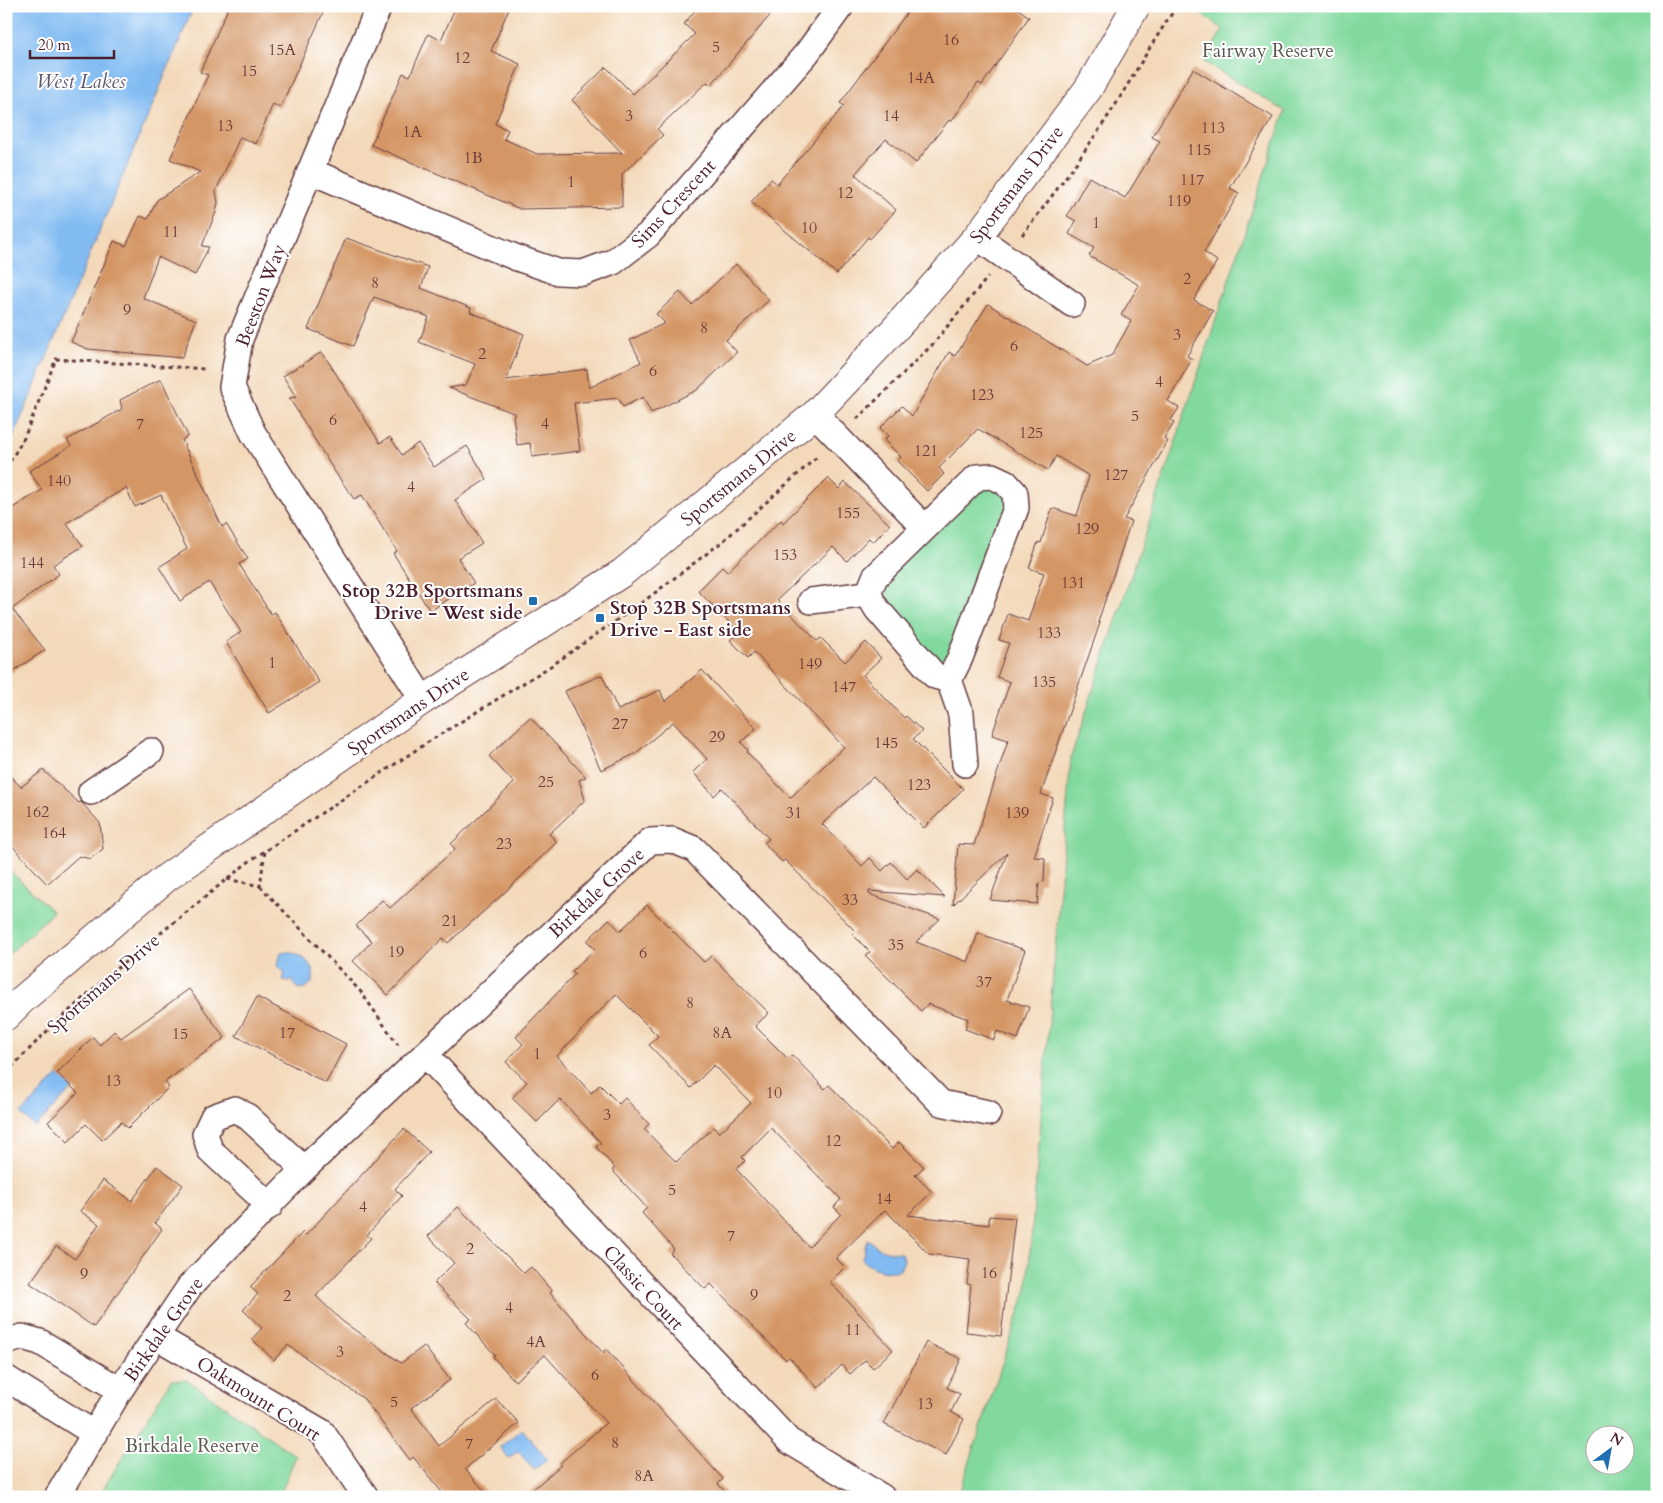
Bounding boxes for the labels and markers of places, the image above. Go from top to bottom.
place label: Stop 32B Sportsmans Drive - West side [342,578,523,626]
marker: Stop 32B Sportsmans Drive - West side [527,595,539,607]
place label: Stop 32B Sportsmans Drive - East side [610,595,791,643]
marker: Stop 32B Sportsmans Drive - East side [594,612,606,624]

